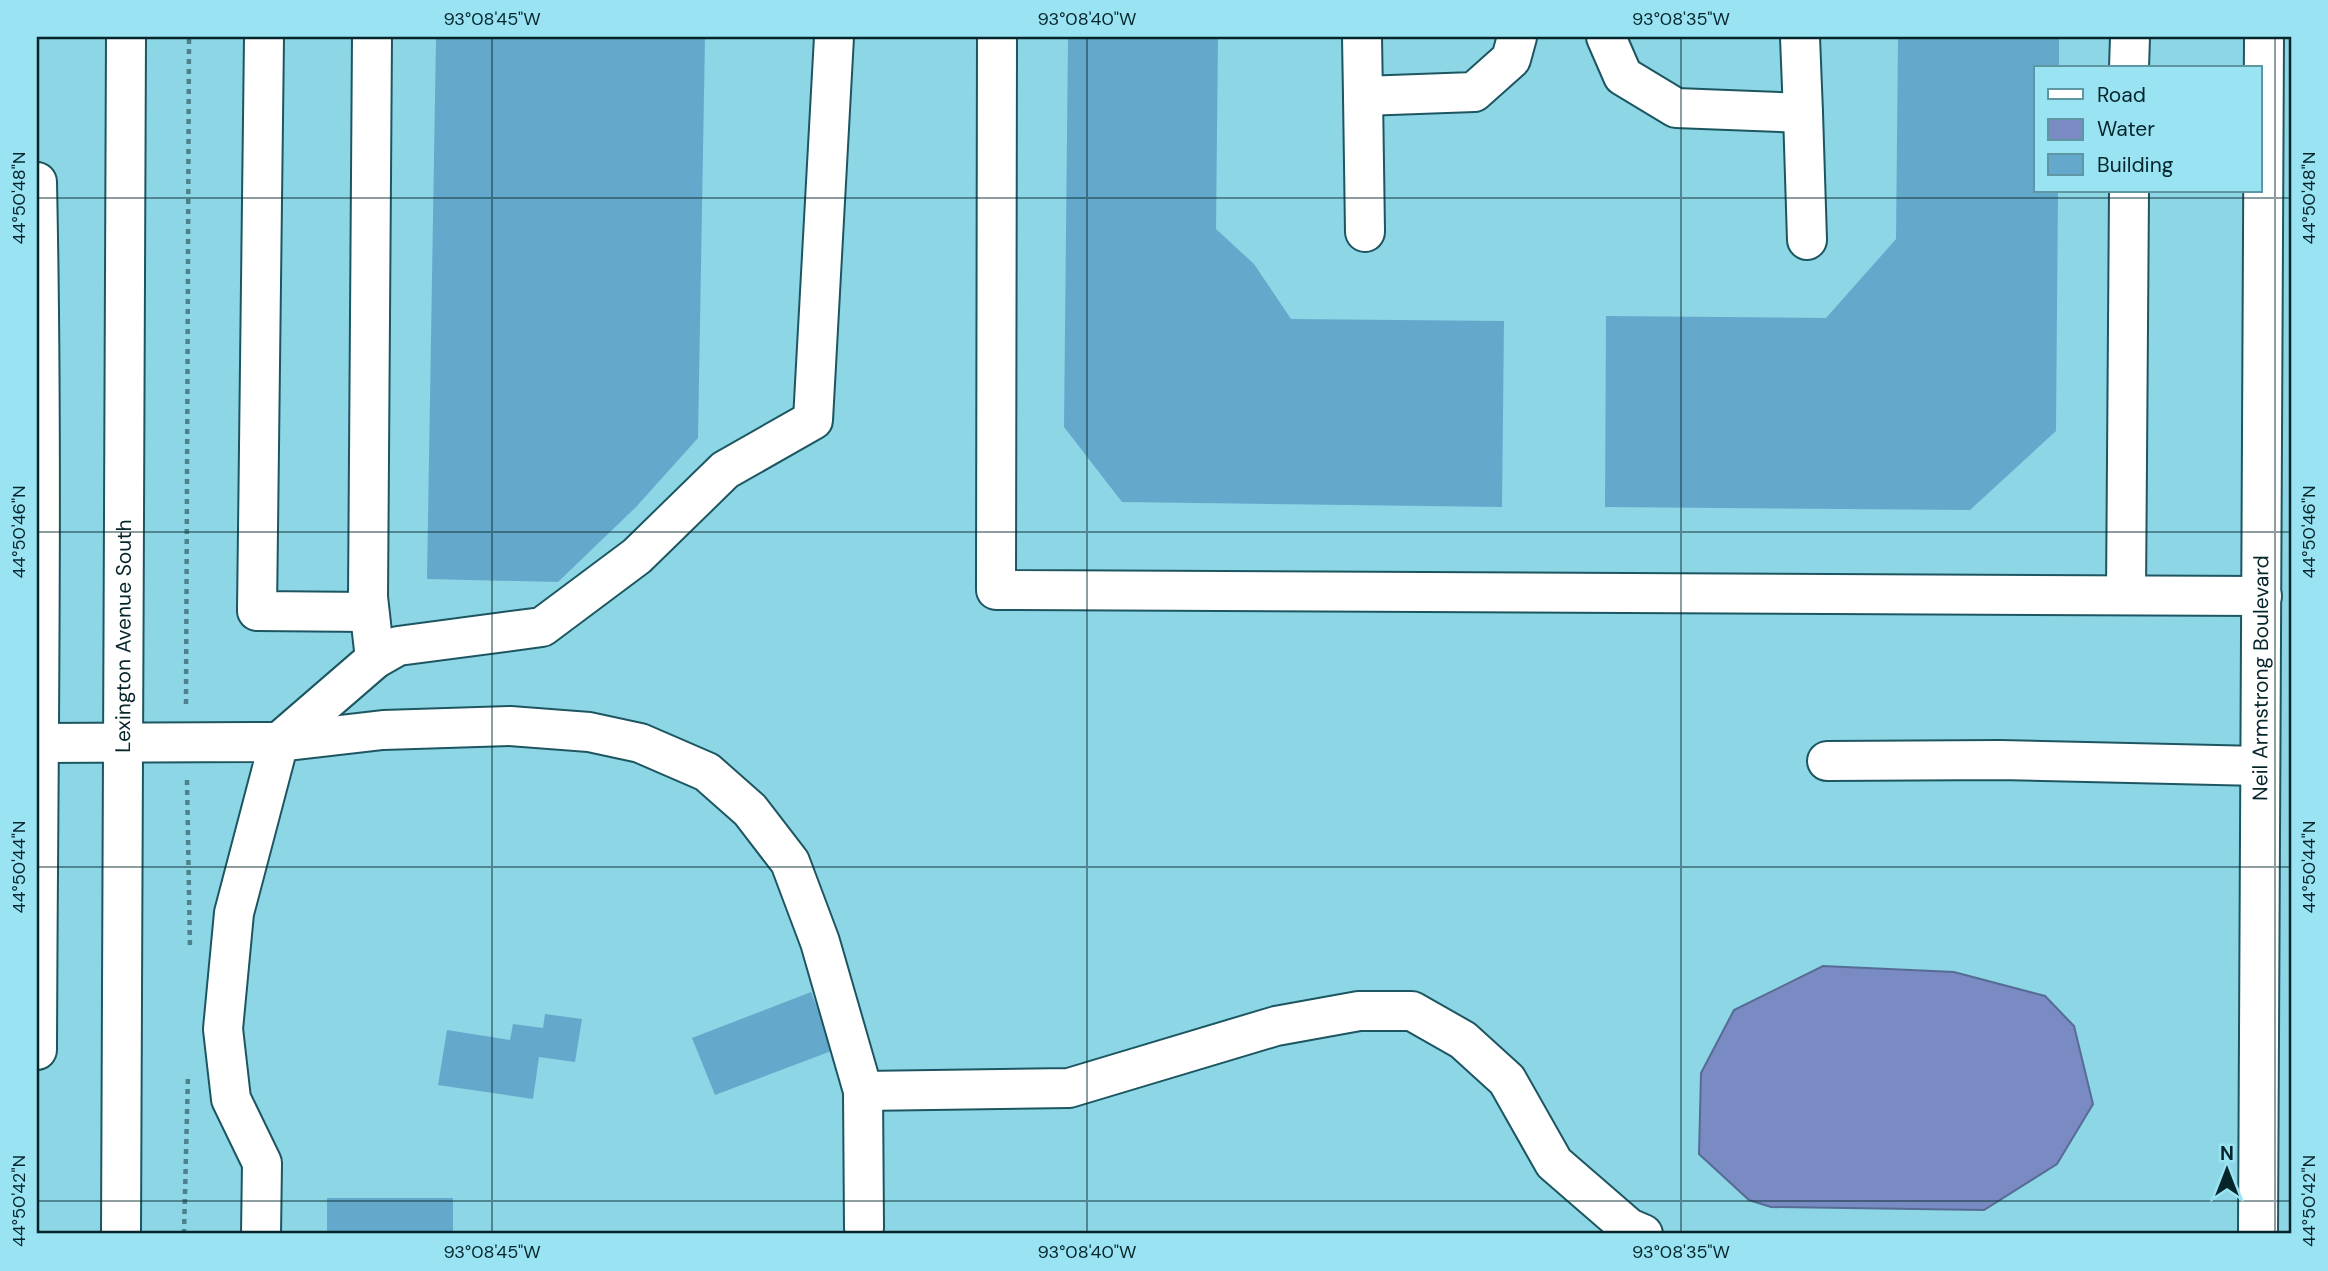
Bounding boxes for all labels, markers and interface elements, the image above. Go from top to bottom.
text: 93°08'45"W [443,7,541,31]
text: 93°08'40"W [1038,7,1136,31]
text: 93°08'35"W [1632,7,1730,31]
legend [2034,66,2262,192]
text: Road [2097,81,2146,109]
text: Water [2097,115,2155,143]
text: Building [2097,151,2174,179]
text: 44°50'48"N [7,152,31,244]
text: 44°50'48"N [2297,152,2321,244]
text: 44°50'46"N [7,485,31,579]
text: 44°50'46"N [2297,485,2321,579]
street label: Lexington Avenue South [109,519,138,753]
street label: Neil Armstrong Boulevard [2246,555,2275,801]
text: 44°50'44"N [7,821,31,913]
text: 44°50'44"N [2297,821,2321,913]
north arrow [2192,1134,2262,1204]
text: N [2220,1141,2234,1166]
text: 44°50'42"N [7,1155,31,1247]
text: 44°50'42"N [2297,1155,2321,1247]
text: 93°08'45"W [443,1240,541,1264]
text: 93°08'40"W [1038,1240,1136,1264]
text: 93°08'35"W [1632,1240,1730,1264]

